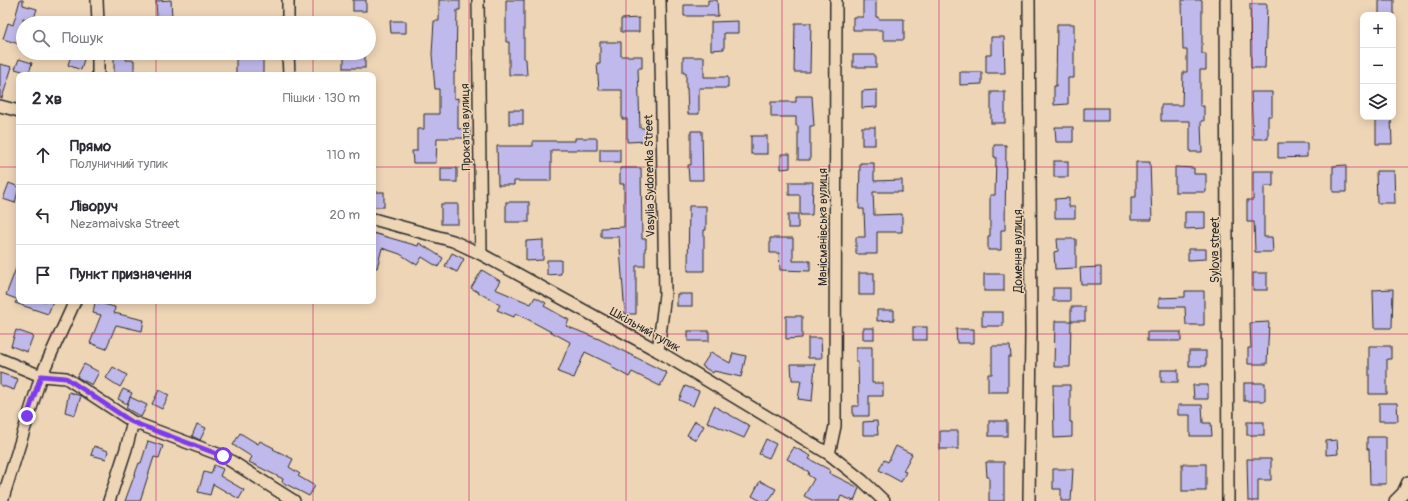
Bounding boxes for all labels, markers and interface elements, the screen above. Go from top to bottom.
map controls [1360,12,1396,120]
button: + [1360,12,1396,48]
search box [16,16,376,60]
icon: search [30,27,52,49]
text: Пошук [62,29,104,48]
button: − [1360,48,1396,84]
street label: Прокатна вулиця [458,83,474,171]
button: layers [1360,84,1396,120]
text: 2 хв [32,88,62,109]
text: Пішки · 130 m [283,90,360,106]
street label: Vasylia Sydorenka Street [641,114,659,238]
text: Прямо [70,137,111,156]
icon: ahead [32,144,54,166]
text: 110 m [327,147,360,163]
text: Полуничний тупик [70,156,169,172]
street label: Манісманівська вулиця [816,168,831,286]
text: Ліворуч [70,197,118,216]
icon: left [32,204,54,226]
text: 20 m [329,207,360,223]
street label: Доменна вулиця [1011,209,1026,294]
text: Nezamaivska Street [70,216,180,232]
street label: Sylova street [1208,217,1223,283]
icon: arrive [32,264,54,286]
text: Пункт призначення [70,265,191,284]
street label: Шкільний тупик [607,304,683,356]
route end [18,407,36,425]
route start [214,447,232,465]

